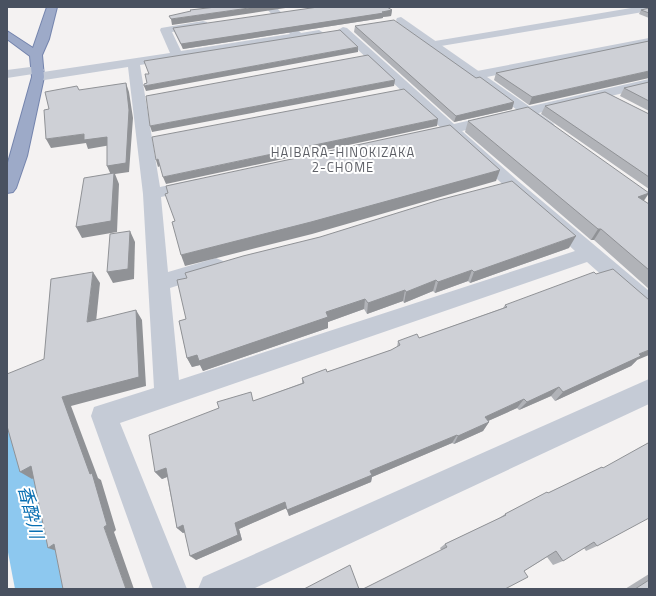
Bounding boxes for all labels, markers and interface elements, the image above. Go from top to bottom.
district label: HAIBARA-HINOKIZAKA 2-CHOME [271,142,415,177]
water label: 香酔川 [11,483,51,543]

